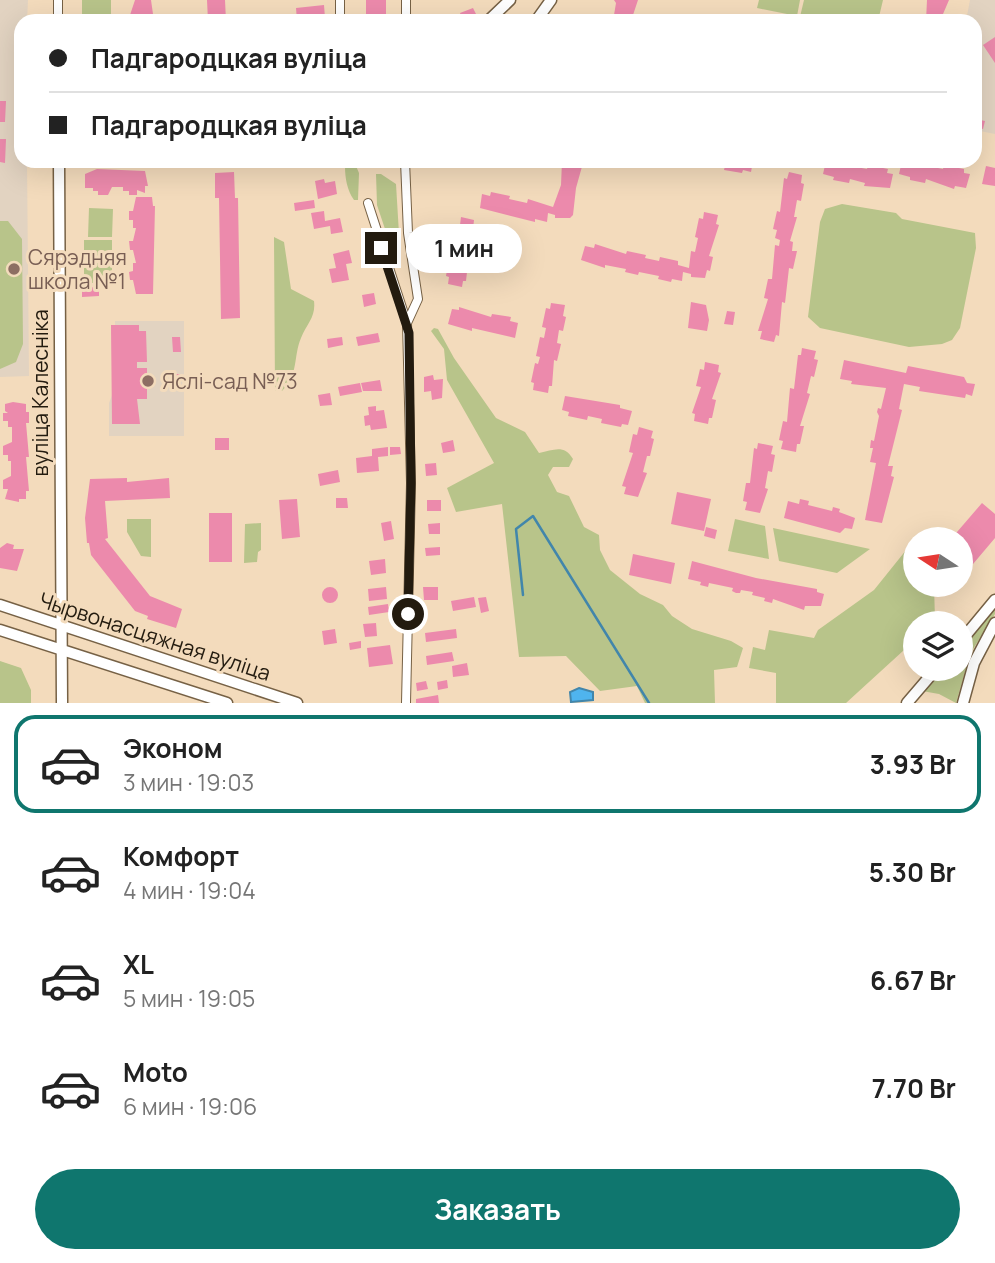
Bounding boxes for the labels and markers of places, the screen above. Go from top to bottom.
place label: Сярэдняя школа №1 [28,243,127,295]
marker: Сярэдняя школа №1 [6,261,22,277]
place label: Яслі-сад №73 [162,367,298,395]
marker: Яслі-сад №73 [140,373,156,389]

